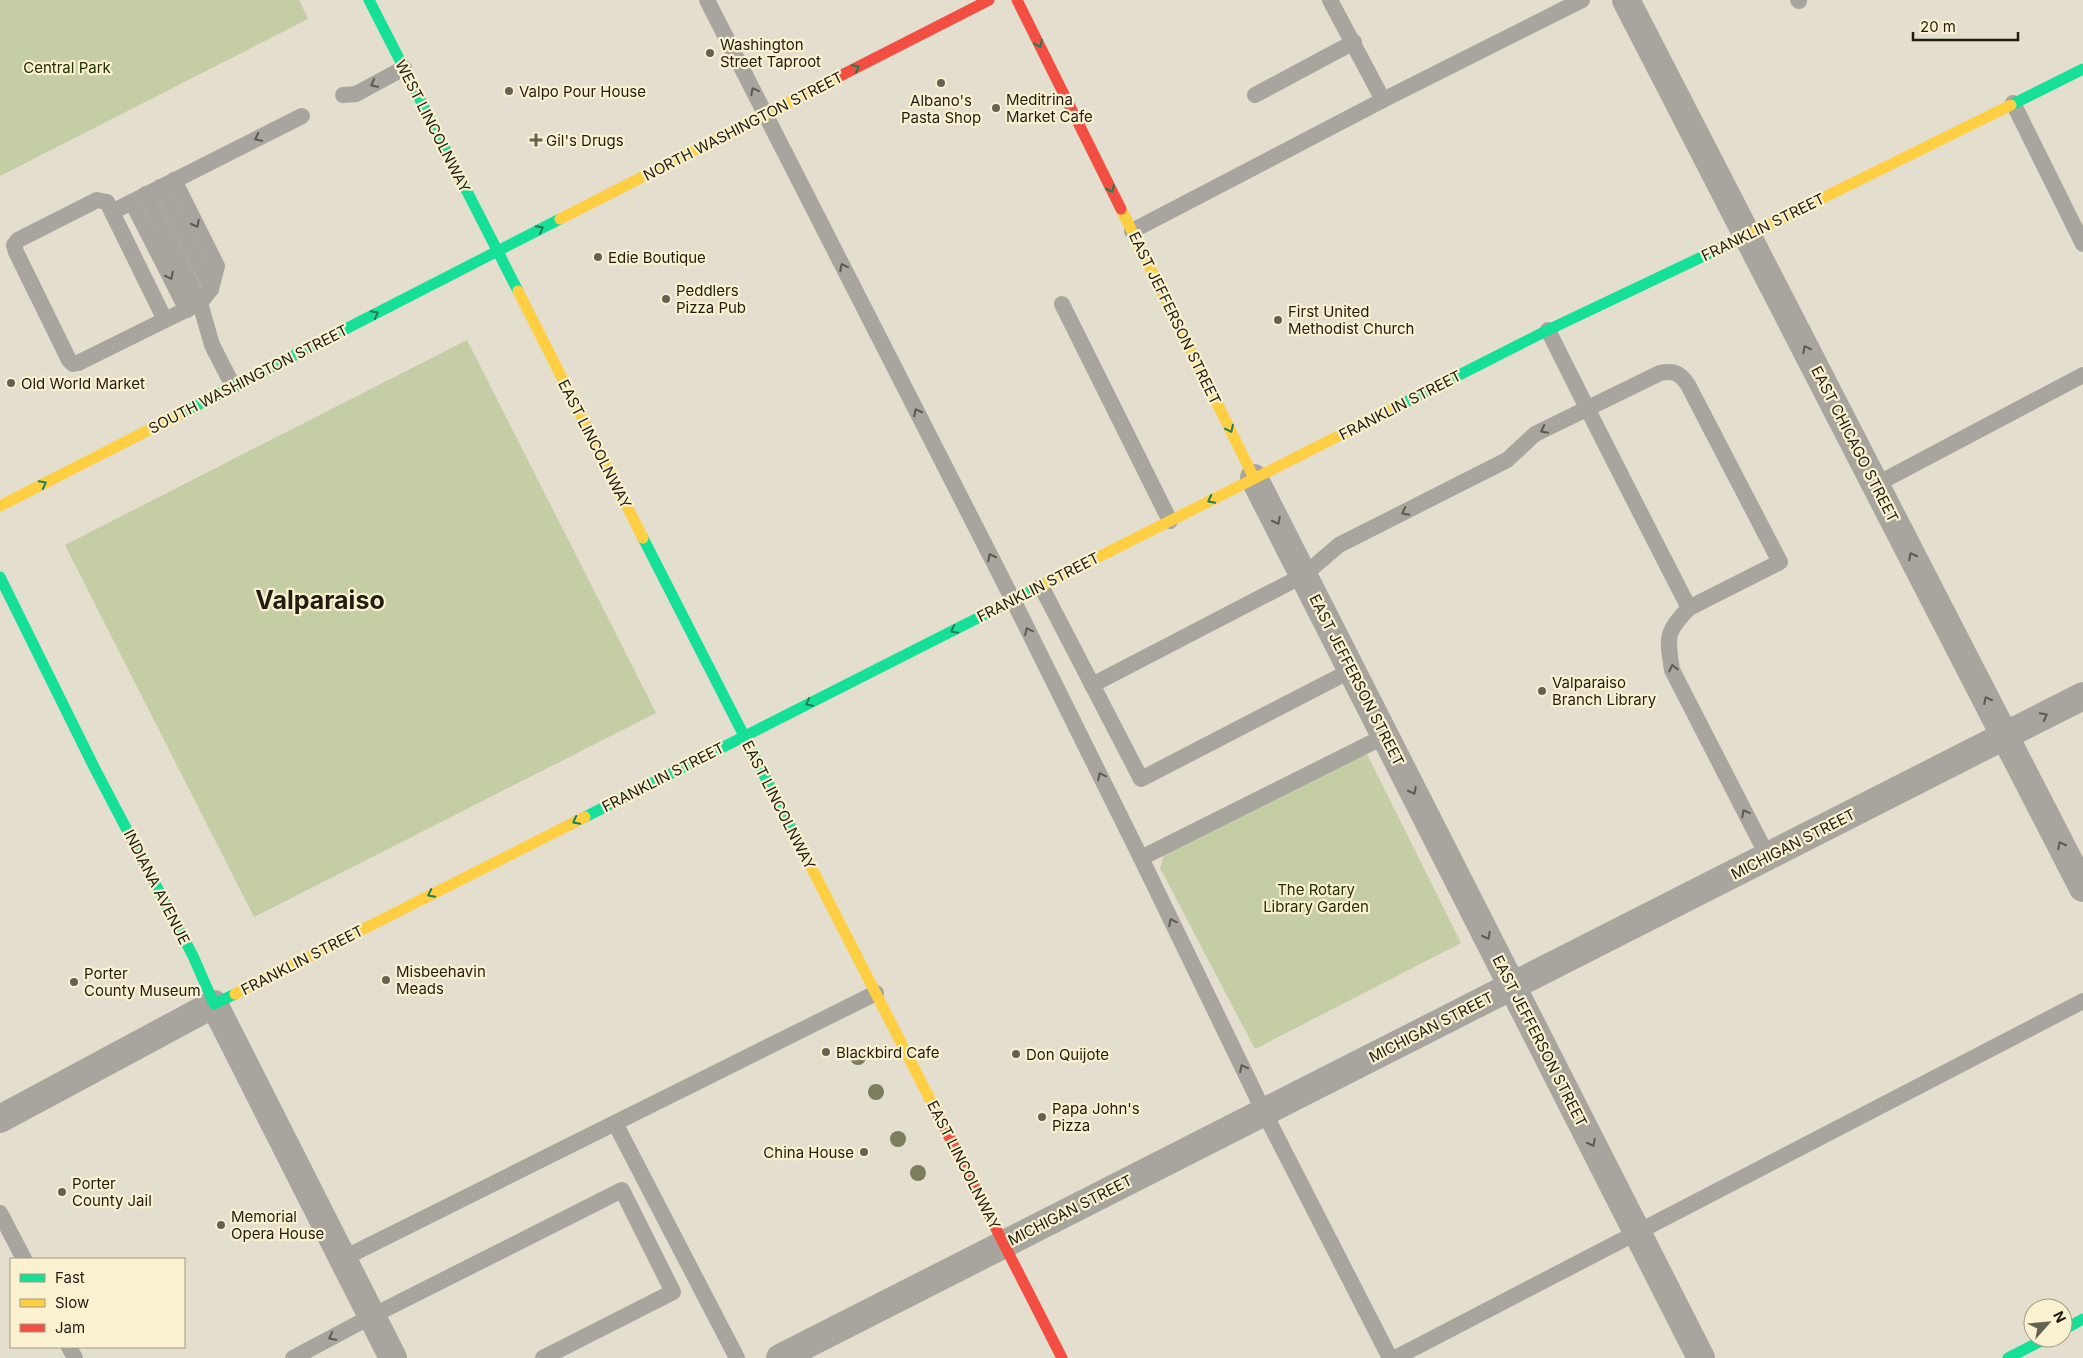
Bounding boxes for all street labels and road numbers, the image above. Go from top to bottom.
street label: WEST LINCOLNWAY [391,56,475,196]
street label: NORTH WASHINGTON STREET [640,67,846,185]
street label: FRANKLIN STREET [1698,189,1828,265]
street label: EAST JEFFERSON STREET [1125,228,1225,408]
street label: SOUTH WASHINGTON STREET [145,320,351,438]
street label: EAST CHICAGO STREET [1807,363,1903,525]
street label: FRANKLIN STREET [1336,366,1464,444]
street label: EAST LINCOLNWAY [554,376,636,512]
street label: FRANKLIN STREET [974,548,1102,626]
street label: EAST JEFFERSON STREET [1305,591,1409,769]
street label: EAST LINCOLNWAY [738,737,820,873]
street label: FRANKLIN STREET [599,738,727,816]
street label: MICHIGAN STREET [1728,804,1858,884]
street label: INDIANA AVENUE [120,826,194,948]
street label: FRANKLIN STREET [238,921,366,999]
street label: EAST JEFFERSON STREET [1488,952,1592,1130]
street label: MICHIGAN STREET [1366,987,1496,1067]
street label: EAST LINCOLNWAY [923,1097,1005,1233]
street label: MICHIGAN STREET [1005,1170,1135,1250]

